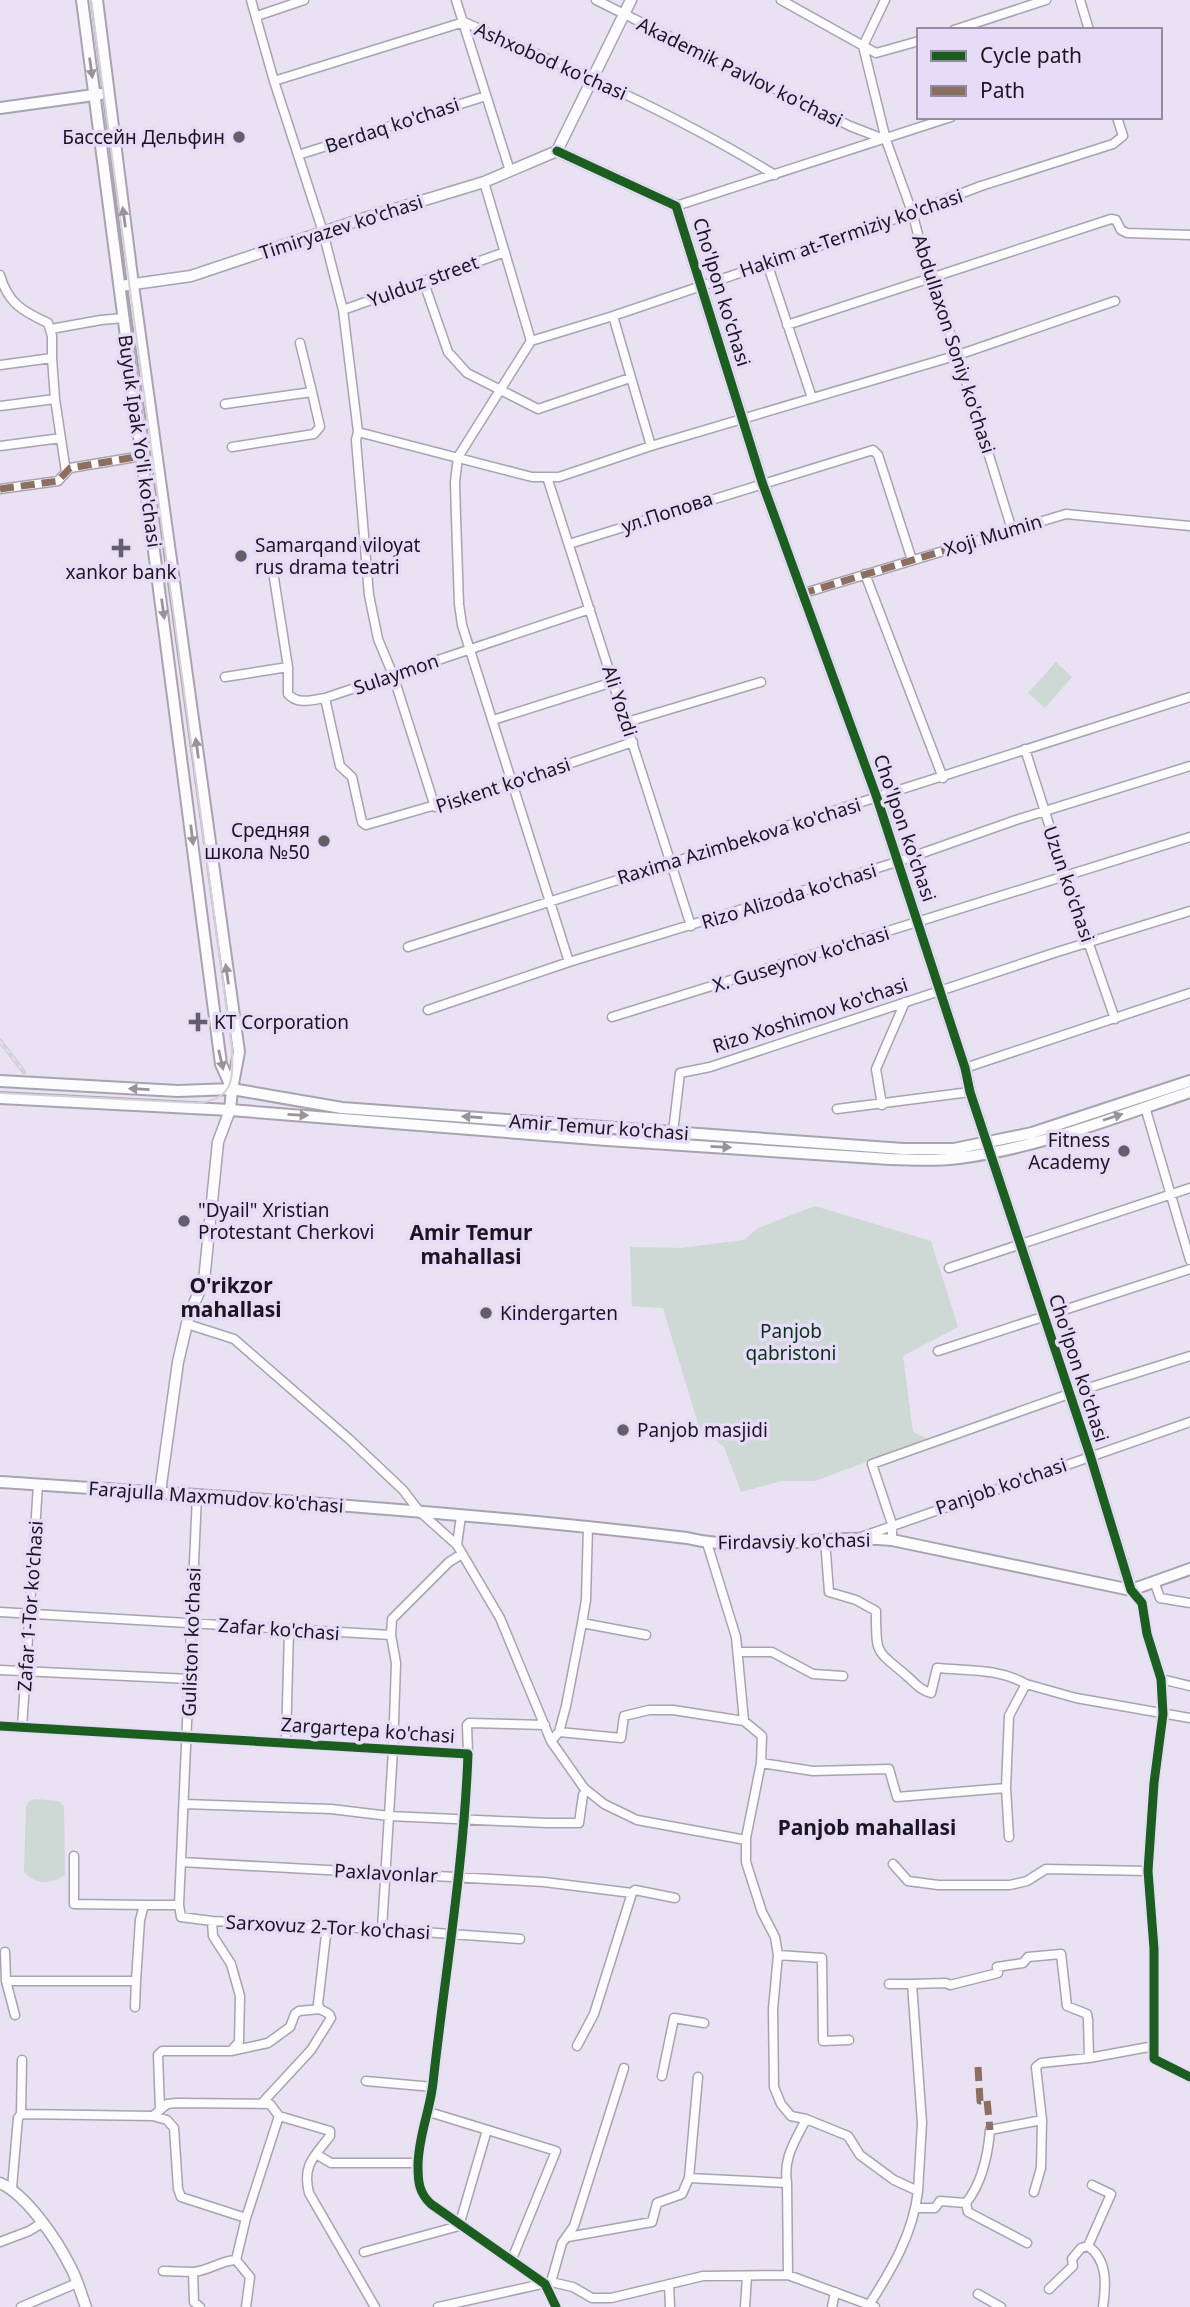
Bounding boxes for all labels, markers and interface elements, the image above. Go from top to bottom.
street label: Akademik Pavlov ko'chasi [633,11,847,133]
street label: Ashxobod ko'chasi [471,16,631,106]
legend [917,28,1162,119]
text: Cycle path [980,41,1082,69]
one-way arrow [86,57,97,79]
text: Path [980,76,1025,104]
street label: Berdaq ko'chasi [322,91,462,159]
place label: Бассейн Дельфин [62,124,225,150]
marker: Бассейн Дельфин [231,129,247,145]
street label: Hakim at-Termiziy ko'chasi [736,183,966,283]
street label: Timiryazev ko'chasi [256,188,426,266]
one-way arrow [119,206,130,228]
street label: Cho'lpon ko'chasi [687,214,757,370]
street label: Abdullaxon Soniy ko'chasi [906,231,1002,457]
street label: Yulduz street [364,249,482,313]
street label: Buyuk Ipak Yo'li ko'chasi [112,333,168,549]
street label: ул.Попова [618,485,716,539]
street label: Xoji Mumin [941,508,1045,562]
place label: Samarqand viloyat rus drama teatri [255,532,421,580]
marker: xankor bank [111,538,131,558]
marker: Samarqand viloyat rus drama teatri [233,548,249,564]
place label: xankor bank [65,559,177,585]
one-way arrow [157,598,168,620]
street label: Sulaymon [350,647,442,701]
street label: Ali Yozdi [596,662,644,740]
one-way arrow [191,737,202,759]
street label: Piskent ko'chasi [432,751,574,819]
street label: Cho'lpon ko'chasi [868,751,942,905]
street label: Raxima Azimbekova ko'chasi [614,792,864,890]
place label: Средняя школа №50 [204,817,310,865]
street label: Uzun ko'chasi [1037,822,1101,946]
one-way arrow [187,824,198,846]
marker: Средняя школа №50 [316,833,332,849]
street label: Rizo Alizoda ko'chasi [698,857,880,935]
street label: X. Guseynov ko'chasi [709,920,893,998]
one-way arrow [221,963,232,985]
street label: Rizo Xoshimov ko'chasi [709,971,911,1059]
place label: KT Corporation [214,1009,349,1035]
marker: KT Corporation [188,1012,208,1032]
one-way arrow [216,1049,227,1071]
one-way arrow [128,1083,150,1094]
street label: Amir Temur ko'chasi [508,1108,690,1146]
one-way arrow [288,1110,310,1121]
one-way arrow [460,1111,482,1122]
one-way arrow [1103,1112,1124,1122]
place label: Fitness Academy [1028,1127,1110,1175]
one-way arrow [710,1142,732,1153]
marker: Fitness Academy [1116,1143,1132,1159]
place label: "Dyail" Xristian Protestant Cherkovi [198,1197,374,1245]
marker: "Dyail" Xristian Protestant Cherkovi [176,1213,192,1229]
district label: Amir Temur mahallasi [410,1218,533,1270]
district label: O'rikzor mahallasi [180,1271,282,1323]
street label: Cho'lpon ko'chasi [1043,1291,1115,1445]
place label: Kindergarten [500,1300,618,1326]
marker: Kindergarten [478,1305,494,1321]
park label: Panjob qabristoni [746,1318,836,1366]
place label: Panjob masjidi [637,1417,768,1443]
marker: Panjob masjidi [615,1422,631,1438]
street label: Panjob ko'chasi [932,1451,1070,1521]
street label: Farajulla Maxmudov ko'chasi [88,1475,344,1519]
street label: Zafar 1-Tor ko'chasi [11,1520,49,1692]
street label: Firdavsiy ko'chasi [717,1527,871,1555]
street label: Guliston ko'chasi [175,1567,207,1717]
street label: Zafar ko'chasi [217,1612,341,1646]
street label: Zargartepa ko'chasi [280,1711,456,1749]
district label: Panjob mahallasi [778,1813,956,1841]
street label: Paxlavonlar [333,1857,439,1889]
street label: Sarxovuz 2-Tor ko'chasi [225,1909,431,1945]

